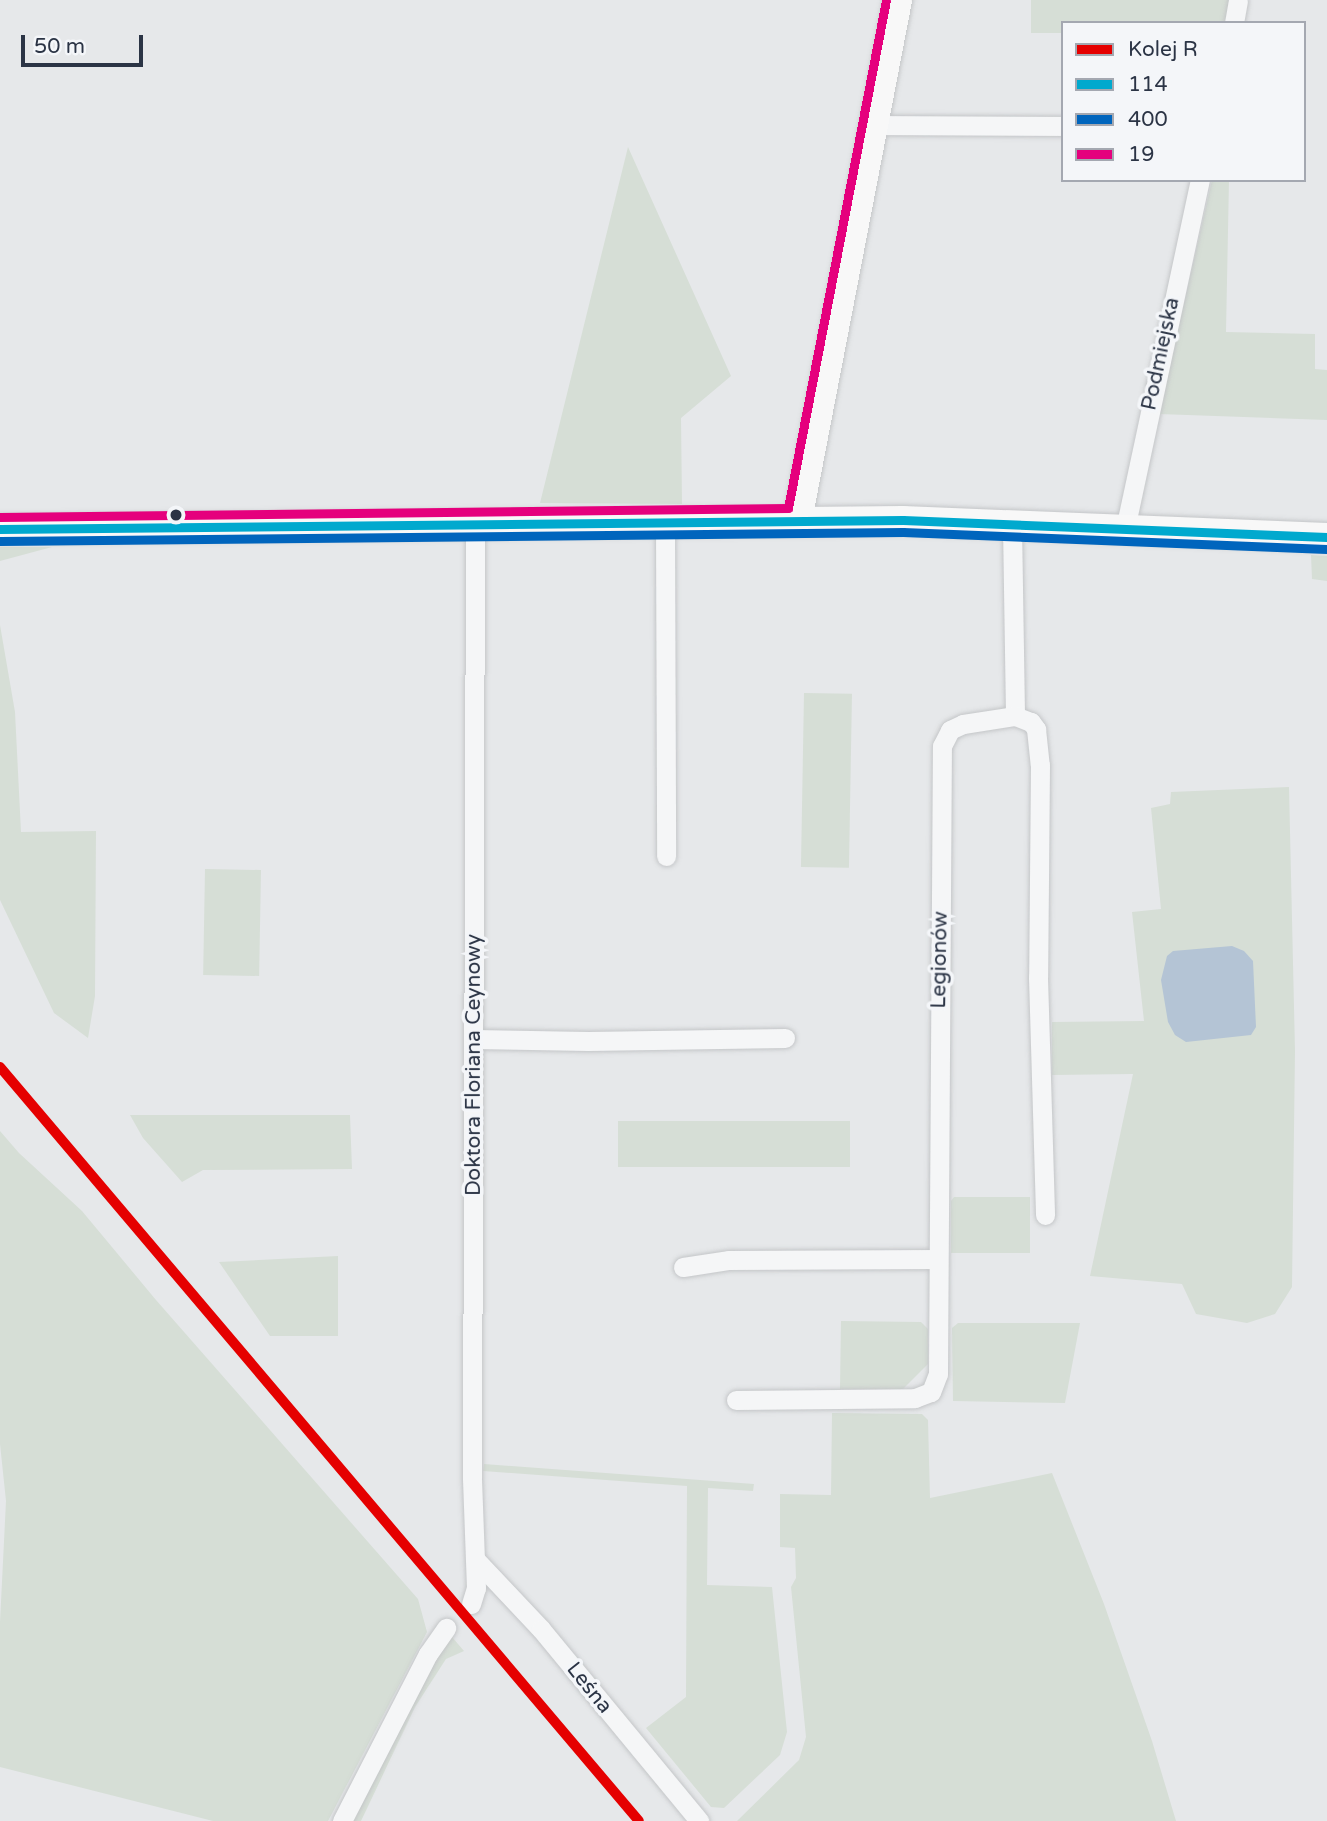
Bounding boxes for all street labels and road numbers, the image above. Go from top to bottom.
street label: Podmiejska [1137,295,1185,413]
street label: Legionów [927,911,953,1009]
street label: Doktora Floriana Ceynowy [461,934,487,1196]
street label: Leśna [561,1657,617,1719]

